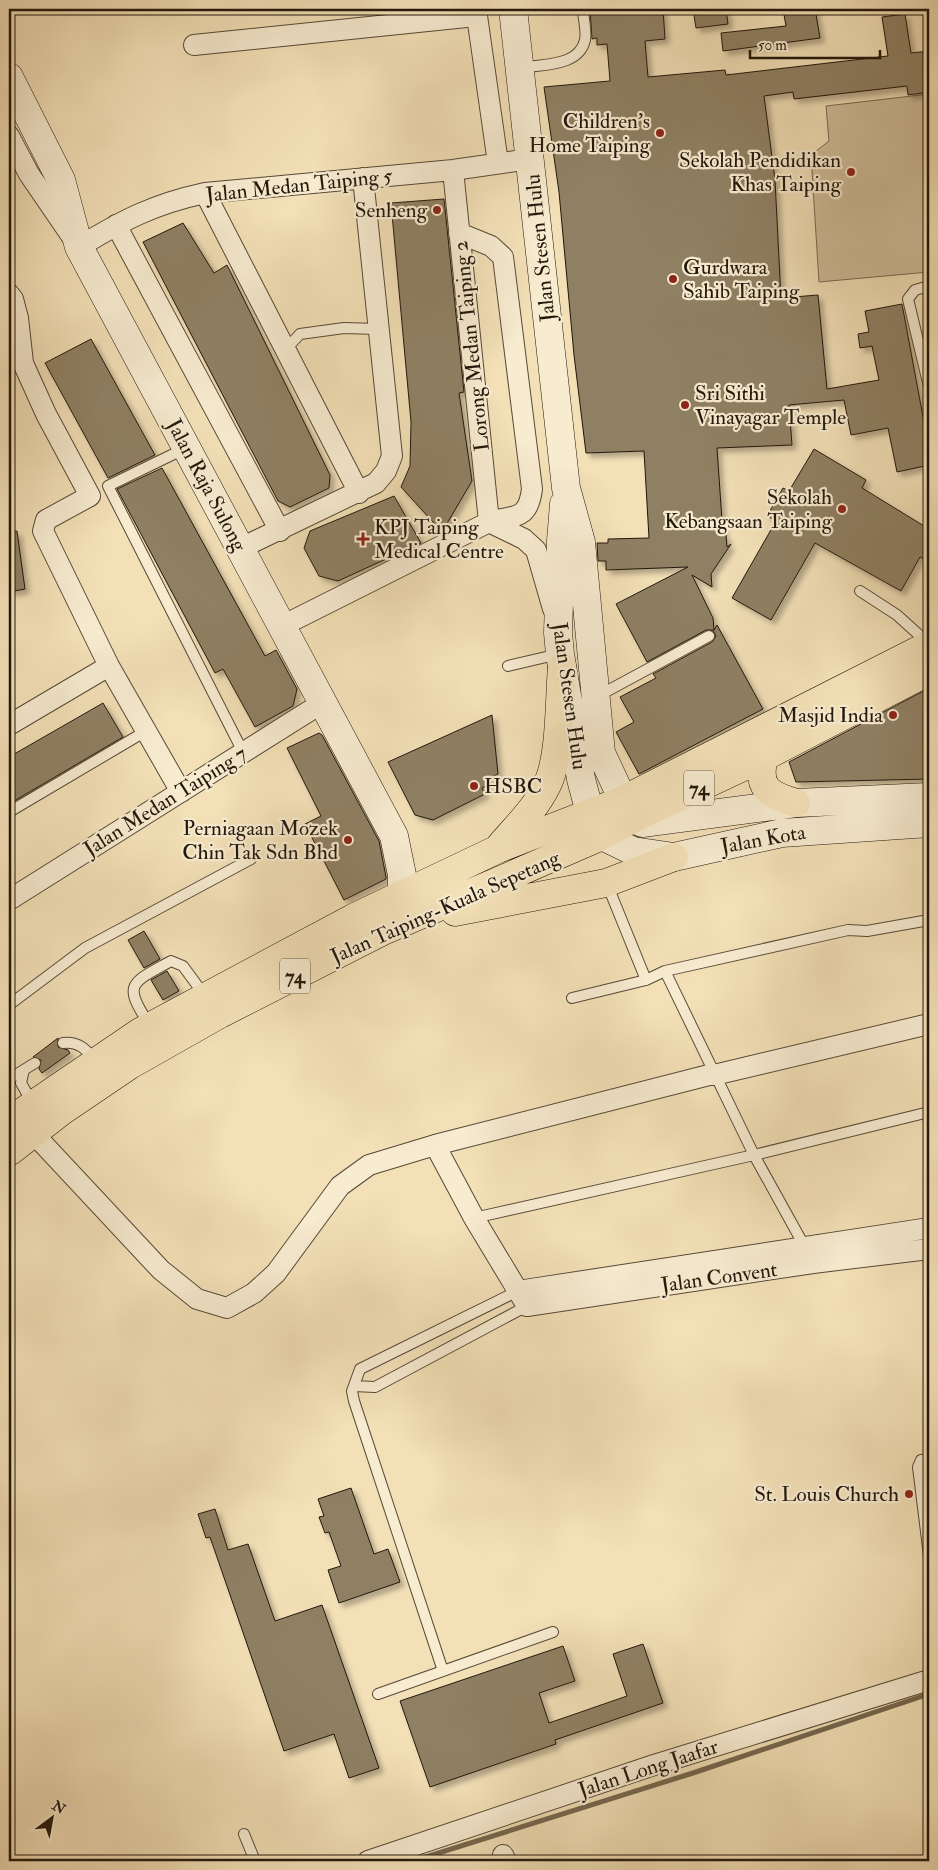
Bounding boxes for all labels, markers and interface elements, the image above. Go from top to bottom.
scale bar [750,28,880,60]
text: 50 m [758,36,787,55]
place label: Children's Home Taiping [529,108,651,159]
marker: Children's Home Taiping [654,127,666,139]
place label: Sekolah Pendidikan Khas Taiping [679,147,842,198]
street label: Jalan Medan Taiping 5 [204,162,394,209]
marker: Sekolah Pendidikan Khas Taiping [845,166,857,178]
street label: Jalan Stesen Hulu [519,173,562,324]
place label: Senheng [355,197,428,224]
marker: Senheng [431,204,443,216]
street label: Lorong Medan Taiping 2 [447,239,496,453]
place label: Gurdwara Sahib Taiping [683,254,800,305]
marker: Gurdwara Sahib Taiping [667,273,679,285]
place label: Sri Sithi Vinayagar Temple [695,380,846,431]
marker: Sri Sithi Vinayagar Temple [679,399,691,411]
street label: Jalan Raja Sulong [160,413,253,557]
place label: Sekolah Kebangsaan Taiping [664,484,833,535]
marker: Sekolah Kebangsaan Taiping [836,503,848,515]
place label: KPJ Taiping Medical Centre [374,514,504,565]
marker: KPJ Taiping Medical Centre [356,532,370,546]
street label: Jalan Stesen Hulu [546,620,593,772]
place label: Masjid India [778,702,883,729]
marker: Masjid India [887,709,899,721]
street label: Jalan Medan Taiping 7 [78,740,252,863]
road number: 74 [684,770,714,806]
place label: HSBC [484,773,542,800]
marker: HSBC [468,780,480,792]
place label: Perniagaan Mozek Chin Tak Sdn Bhd [182,815,339,866]
street label: Jalan Kota [717,819,808,860]
marker: Perniagaan Mozek Chin Tak Sdn Bhd [342,834,354,846]
street label: Jalan Taiping-Kuala Sepetang [325,844,565,971]
road number: 74 [280,958,310,994]
street label: Jalan Convent [658,1256,779,1299]
place label: St. Louis Church [754,1481,899,1508]
marker: St. Louis Church [903,1488,915,1500]
street label: Jalan Long Jaafar [574,1733,722,1804]
north arrow [28,1792,78,1842]
text: N [48,1796,69,1818]

